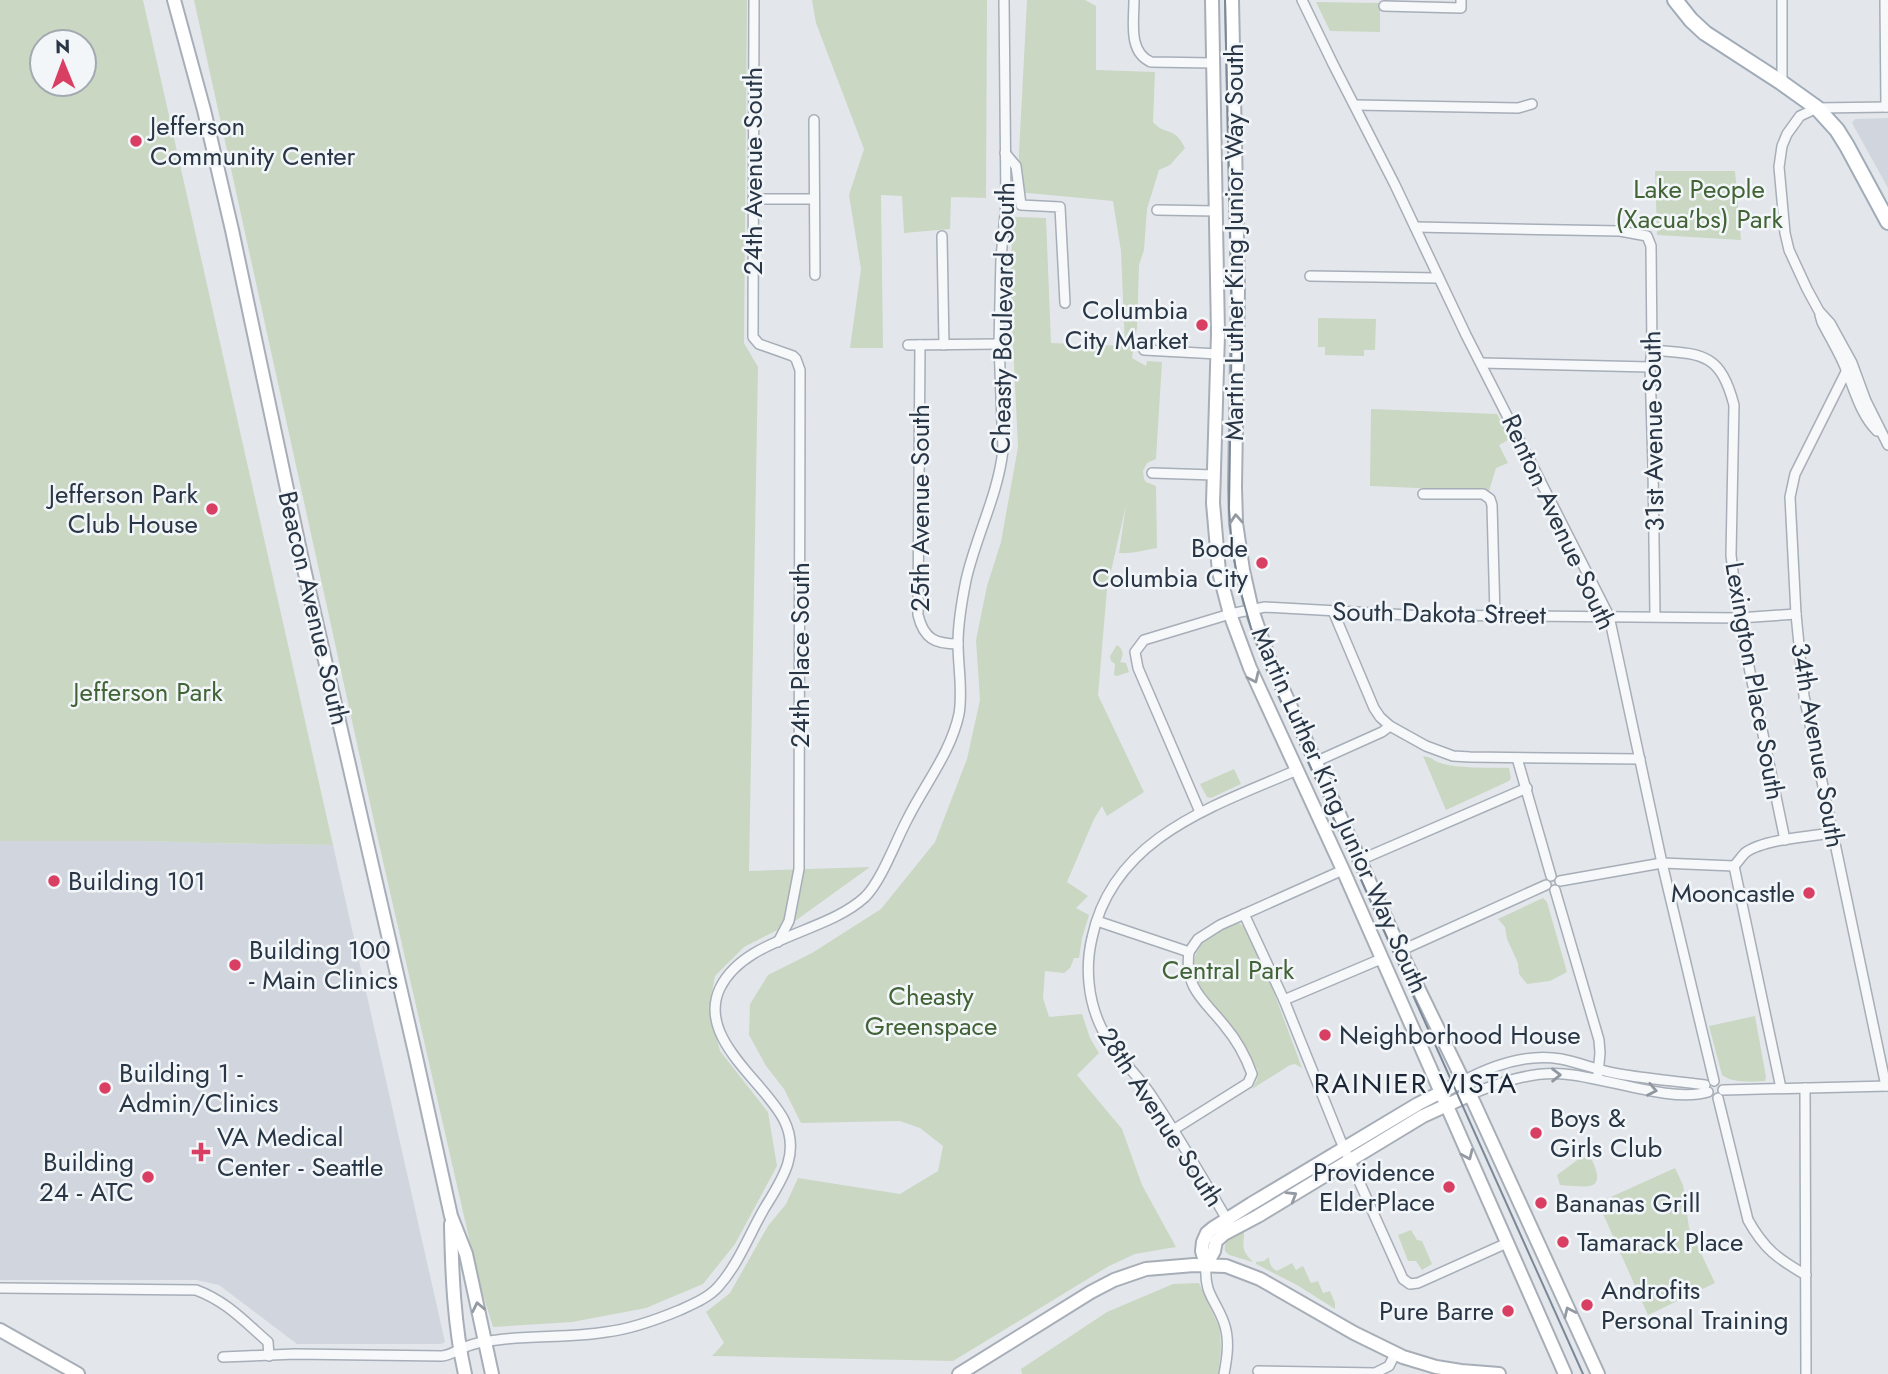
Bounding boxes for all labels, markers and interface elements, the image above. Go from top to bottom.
north arrow [28,28,98,98]
text: N [55,33,70,60]
street label: Martin Luther King Junior Way South [1215,43,1253,441]
street label: 24th Avenue South [734,67,772,275]
place label: Jefferson Community Center [147,107,356,175]
marker: Jefferson Community Center [128,133,144,149]
park label: Lake People (Xacua'bs) Park [1615,170,1783,238]
street label: Cheasty Boulevard South [982,182,1024,454]
place label: Columbia City Market [1065,291,1189,359]
marker: Columbia City Market [1194,317,1210,333]
street label: 31st Avenue South [1632,330,1674,532]
street label: 25th Avenue South [901,404,939,612]
street label: Renton Avenue South [1492,408,1626,636]
place label: Jefferson Park Club House [46,475,199,543]
street label: Beacon Avenue South [269,487,359,729]
marker: Jefferson Park Club House [204,501,220,517]
one-way arrow [1229,513,1244,524]
place label: Bode Columbia City [1092,529,1249,597]
marker: Bode Columbia City [1254,555,1270,571]
street label: Lexington Place South [1715,559,1795,803]
street label: 24th Place South [781,562,819,748]
street label: South Dakota Street [1332,592,1547,634]
street label: Martin Luther King Junior Way South [1242,621,1438,999]
street label: 34th Avenue South [1781,639,1855,851]
one-way arrow [1246,671,1260,683]
park label: Jefferson Park [70,673,223,711]
place label: Building 101 [68,862,206,900]
marker: Building 101 [46,873,62,889]
place label: Mooncastle [1671,874,1795,912]
marker: Mooncastle [1801,885,1817,901]
place label: Building 100 - Main Clinics [249,931,398,999]
park label: Central Park [1162,951,1295,989]
marker: Building 100 - Main Clinics [227,957,243,973]
park label: Cheasty Greenspace [865,977,997,1045]
place label: Neighborhood House [1339,1016,1581,1054]
street label: 28th Avenue South [1089,1020,1233,1214]
marker: Neighborhood House [1317,1027,1333,1043]
place label: Building 1 - Admin/Clinics [119,1054,279,1122]
district label: RAINIER VISTA [1314,1063,1518,1104]
one-way arrow [1551,1067,1562,1082]
marker: Building 1 - Admin/Clinics [97,1080,113,1096]
one-way arrow [1646,1082,1658,1097]
place label: Boys & Girls Club [1550,1099,1662,1167]
place label: VA Medical Center - Seattle [217,1118,383,1186]
marker: Boys & Girls Club [1528,1125,1544,1141]
marker: VA Medical Center - Seattle [191,1142,211,1162]
place label: Building 24 - ATC [39,1143,134,1211]
one-way arrow [1460,1148,1474,1161]
place label: Providence ElderPlace [1313,1153,1435,1221]
marker: Building 24 - ATC [140,1169,156,1185]
marker: Providence ElderPlace [1441,1179,1457,1195]
place label: Bananas Grill [1555,1184,1700,1222]
one-way arrow [1285,1191,1298,1204]
marker: Bananas Grill [1533,1195,1549,1211]
place label: Tamarack Place [1577,1223,1743,1261]
marker: Tamarack Place [1555,1234,1571,1250]
place label: Androfits Personal Training [1601,1271,1788,1339]
place label: Pure Barre [1379,1292,1494,1330]
marker: Androfits Personal Training [1579,1297,1595,1313]
one-way arrow [471,1301,486,1313]
marker: Pure Barre [1500,1303,1516,1319]
one-way arrow [1563,1307,1577,1319]

